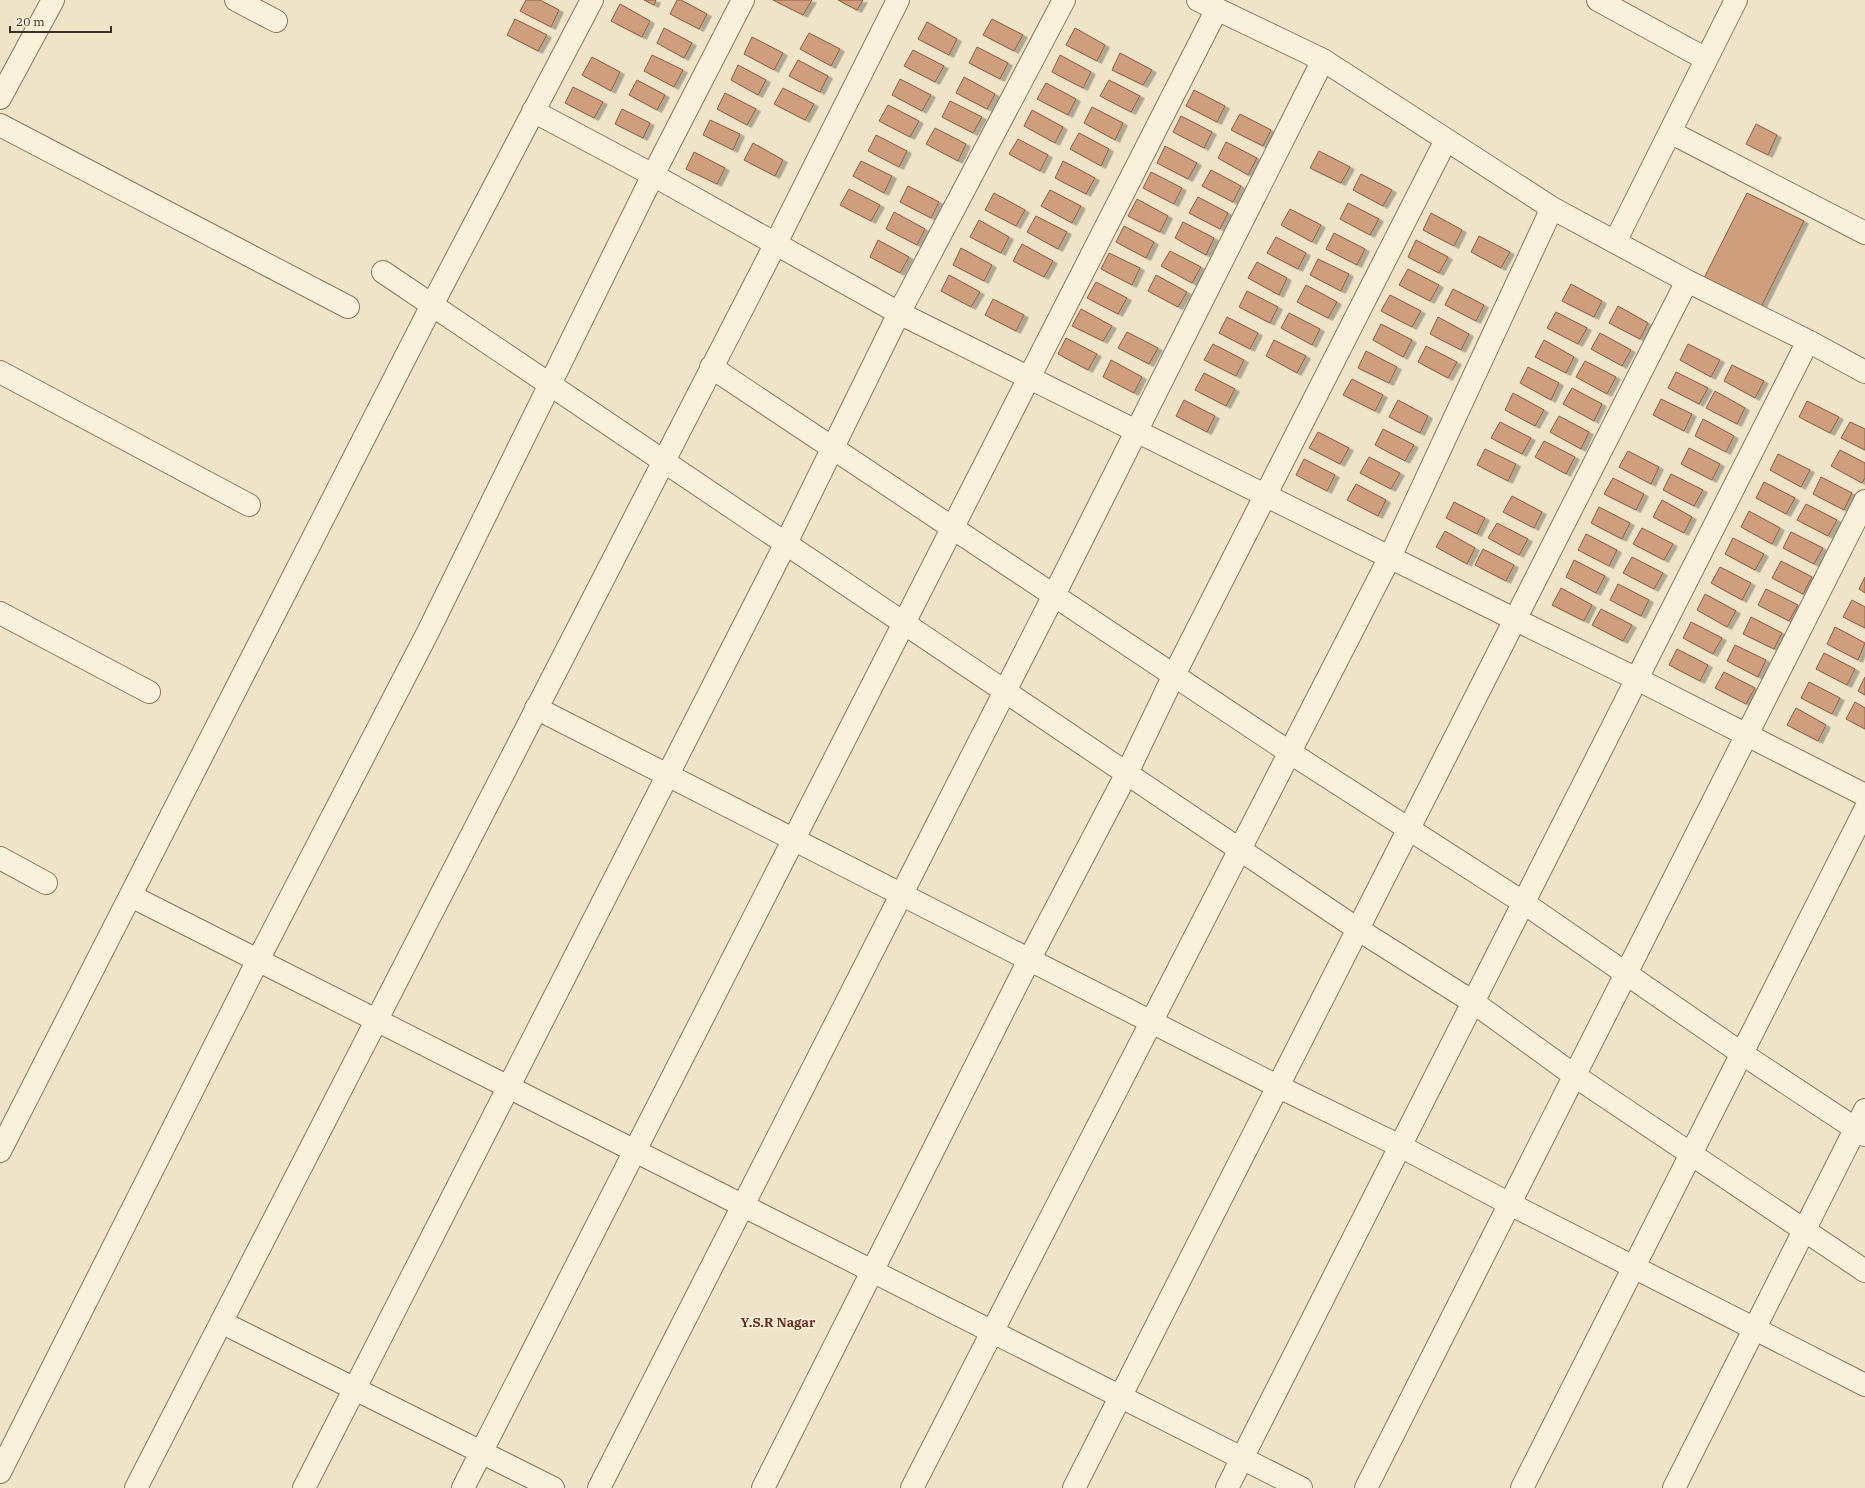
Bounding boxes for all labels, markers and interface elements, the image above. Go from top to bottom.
scale bar [10,8,111,34]
text: 20 m [16,14,45,29]
district label: Y.S.R Nagar [741,1314,816,1331]

